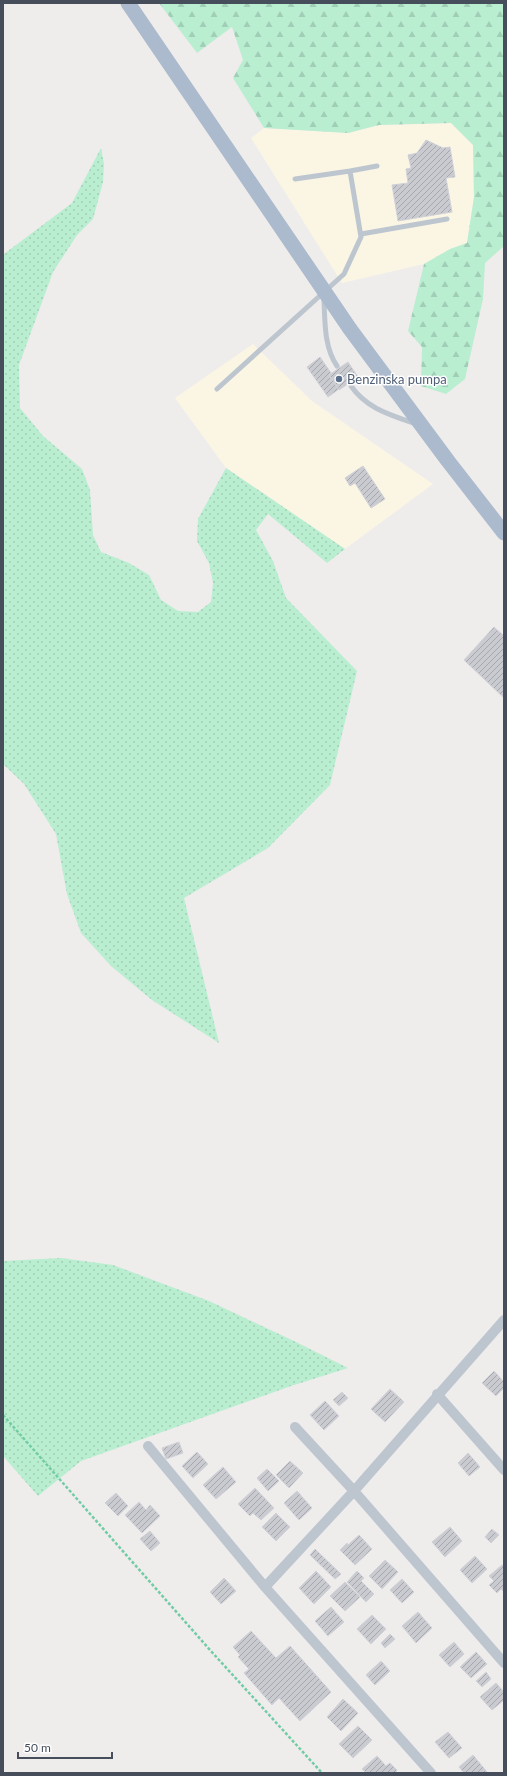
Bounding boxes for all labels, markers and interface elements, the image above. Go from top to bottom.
place label: Benzinska pumpa [347,371,447,387]
marker: Benzinska pumpa [334,374,344,384]
scale bar [18,1734,112,1760]
text: 50 m [24,1740,51,1755]

